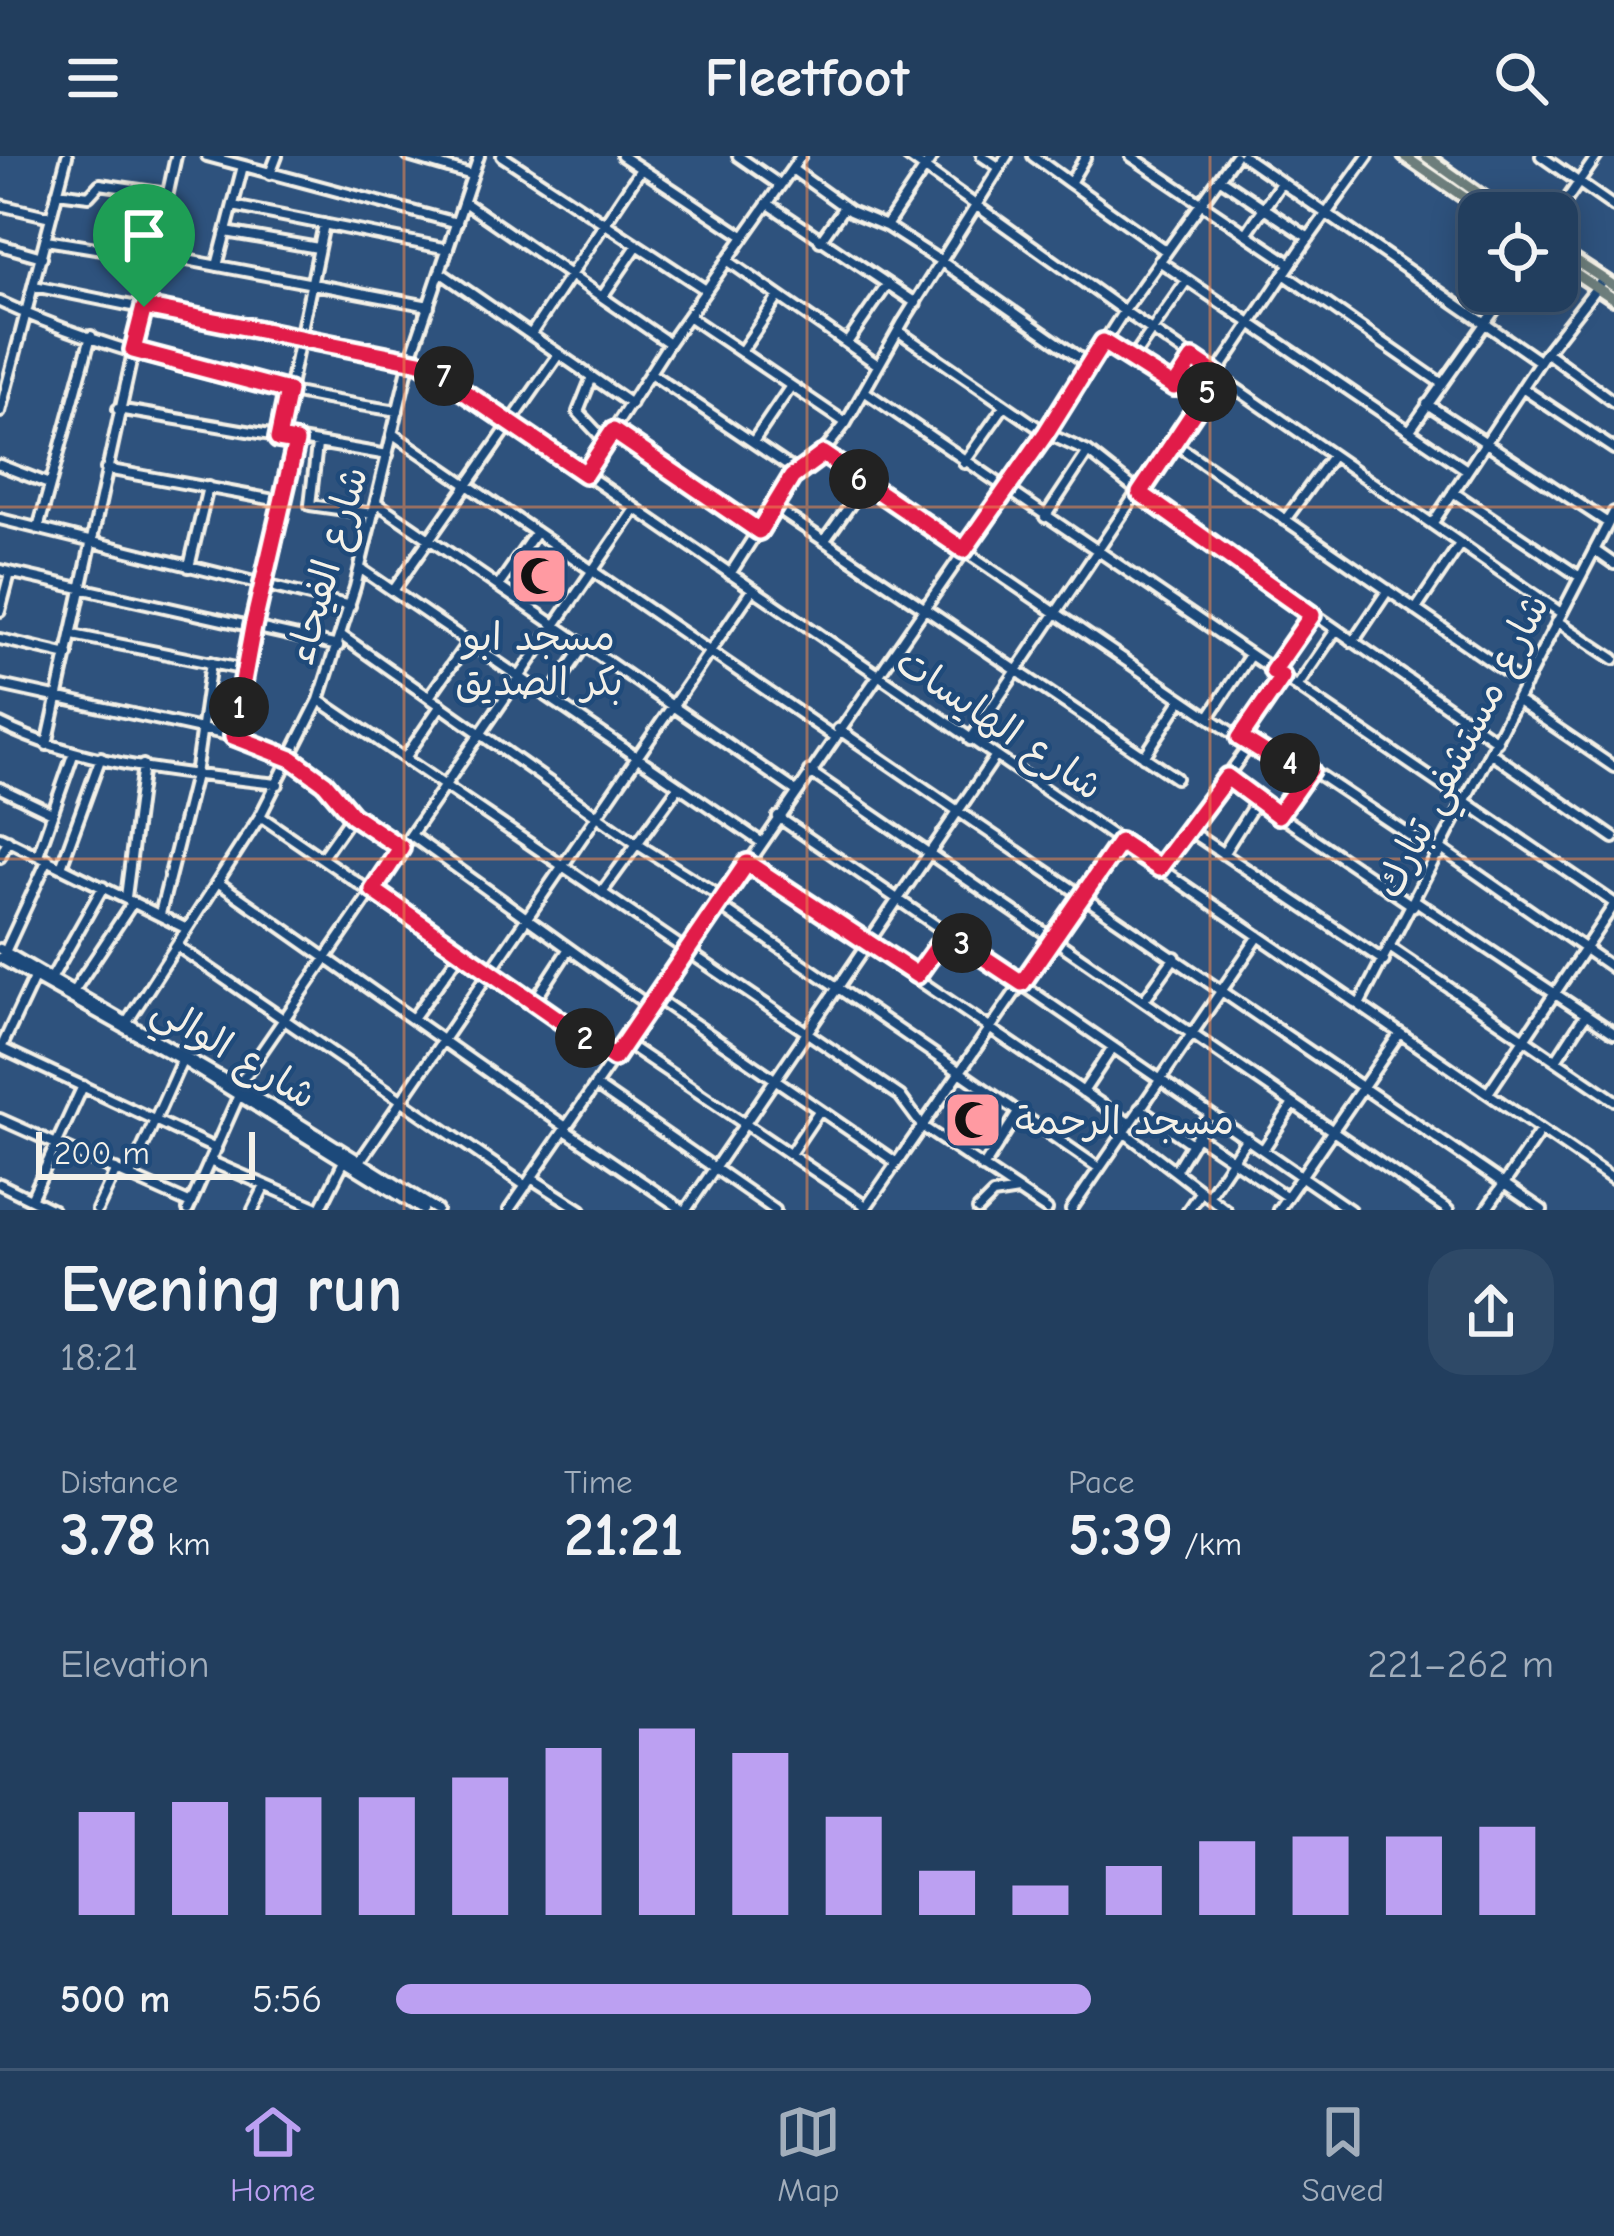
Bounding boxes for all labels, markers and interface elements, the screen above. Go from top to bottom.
icon: menu [60,45,126,111]
icon: search [1488,45,1554,111]
text: Fleetfoot [705,47,909,110]
pin [93,184,195,307]
map controls [1458,192,1578,312]
button: locate [1458,192,1578,312]
icon: arrive [111,202,177,268]
pin: 7 [414,346,474,406]
text: 7 [437,357,451,395]
pin: 5 [1177,362,1237,422]
text: 5 [1198,373,1216,411]
pin: 6 [829,449,889,509]
text: 6 [850,460,868,498]
street label: شارع الفيحاء [278,461,381,671]
mosque icon: مسجد ابو بكر الصديق [508,545,570,607]
street label: شارع مستشفي تبارك [1366,586,1567,909]
place label: مسجد ابو بكر الصديق [455,615,623,705]
street label: شارع الهايسات [885,639,1111,813]
pin: 1 [209,677,269,737]
text: 1 [233,688,245,726]
pin: 4 [1260,733,1320,793]
text: 4 [1282,744,1298,782]
pin: 3 [932,913,992,973]
text: 3 [954,924,970,962]
street label: شارع الوالي [139,986,324,1127]
pin: 2 [555,1008,615,1068]
text: 2 [577,1019,593,1057]
mosque icon: مسجد الرحمة [942,1089,1004,1151]
place label: مسجد الرحمة [1015,1099,1234,1144]
scale bar [36,1126,255,1179]
text: 200 m [54,1134,150,1172]
button: share [1428,1249,1554,1375]
text: Evening run [60,1252,402,1328]
text: 18:21 [60,1335,138,1380]
text: Distance [60,1463,178,1501]
text: Time [564,1463,633,1501]
text: Pace [1068,1463,1135,1501]
text: 3.78 [60,1501,156,1570]
text: 21:21 [564,1501,683,1570]
text: 5:39 [1068,1501,1173,1570]
text: km [156,1525,211,1563]
text: /km [1173,1525,1242,1563]
text: Elevation [60,1642,209,1687]
text: 221–262 m [1367,1642,1554,1687]
text: 500 m [60,1977,170,2022]
text: 5:56 [252,1977,322,2022]
tab: Home [230,2099,315,2209]
tab: Map [775,2099,841,2209]
tab: Saved [1301,2099,1384,2209]

